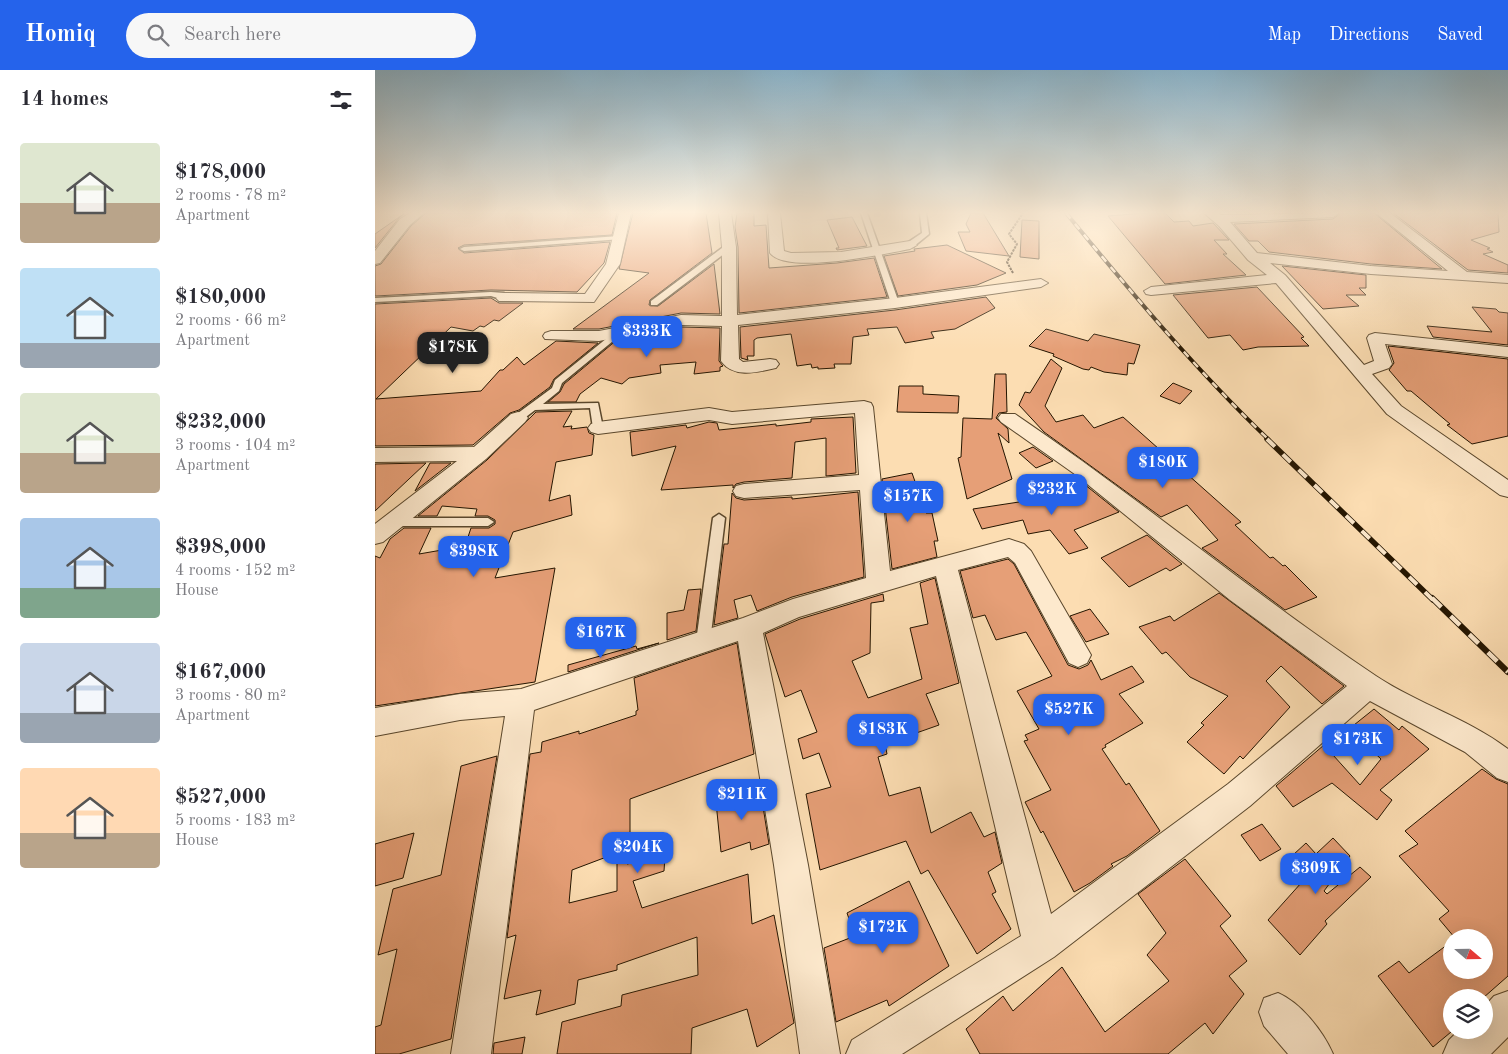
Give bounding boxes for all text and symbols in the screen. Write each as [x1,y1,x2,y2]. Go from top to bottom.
search box [126,13,476,58]
icon: search [144,21,172,49]
text: Homiq [25,23,96,47]
text: Search here [184,26,281,45]
text: Map [1268,26,1301,44]
text: Directions [1329,26,1409,44]
text: Saved [1437,26,1483,44]
icon: filters [327,86,355,114]
text: 14 homes [20,89,108,110]
text: $178,000 [175,162,266,183]
icon: home [60,163,120,223]
text: 2 rooms · 78 m² [175,188,286,204]
text: Apartment [175,208,250,224]
text: $180,000 [175,287,266,308]
icon: home [60,288,120,348]
text: 2 rooms · 66 m² [175,313,286,329]
pin: $333K [612,316,682,358]
text: $333K [622,324,672,340]
pin: $178K [418,332,488,374]
text: Apartment [175,333,250,349]
text: $178K [428,340,478,356]
text: $232,000 [175,412,266,433]
icon: home [60,413,120,473]
text: 3 rooms · 104 m² [175,438,295,454]
pin: $180K [1128,446,1198,489]
text: $180K [1138,455,1188,471]
text: Apartment [175,458,250,474]
pin: $232K [1017,474,1087,516]
pin: $157K [873,480,943,523]
text: $232K [1027,482,1077,498]
text: $157K [883,489,933,505]
pin: $398K [439,536,509,578]
text: $398,000 [175,537,266,558]
icon: home [60,538,120,598]
text: $398K [449,544,499,560]
text: 4 rooms · 152 m² [175,563,295,579]
text: House [175,583,218,599]
pin: $167K [566,616,636,659]
text: $167K [576,625,626,641]
text: $167,000 [175,662,266,683]
icon: home [60,663,120,723]
text: 3 rooms · 80 m² [175,688,286,704]
pin: $527K [1034,694,1104,736]
text: $527K [1044,702,1094,718]
text: Apartment [175,708,250,724]
pin: $183K [848,714,918,756]
text: $183K [858,722,908,738]
pin: $173K [1323,724,1393,766]
text: $173K [1333,732,1383,748]
pin: $211K [707,778,777,821]
text: $527,000 [175,787,266,808]
text: $211K [717,787,767,803]
icon: home [60,788,120,848]
text: 5 rooms · 183 m² [175,813,295,829]
pin: $204K [603,832,673,874]
text: House [175,833,218,849]
text: $204K [613,840,663,856]
pin: $309K [1281,852,1351,895]
text: $309K [1291,861,1341,877]
pin: $172K [848,912,918,954]
text: $172K [858,920,908,936]
north arrow [1443,929,1493,979]
map controls [1443,929,1493,1039]
button: layers [1443,989,1493,1039]

